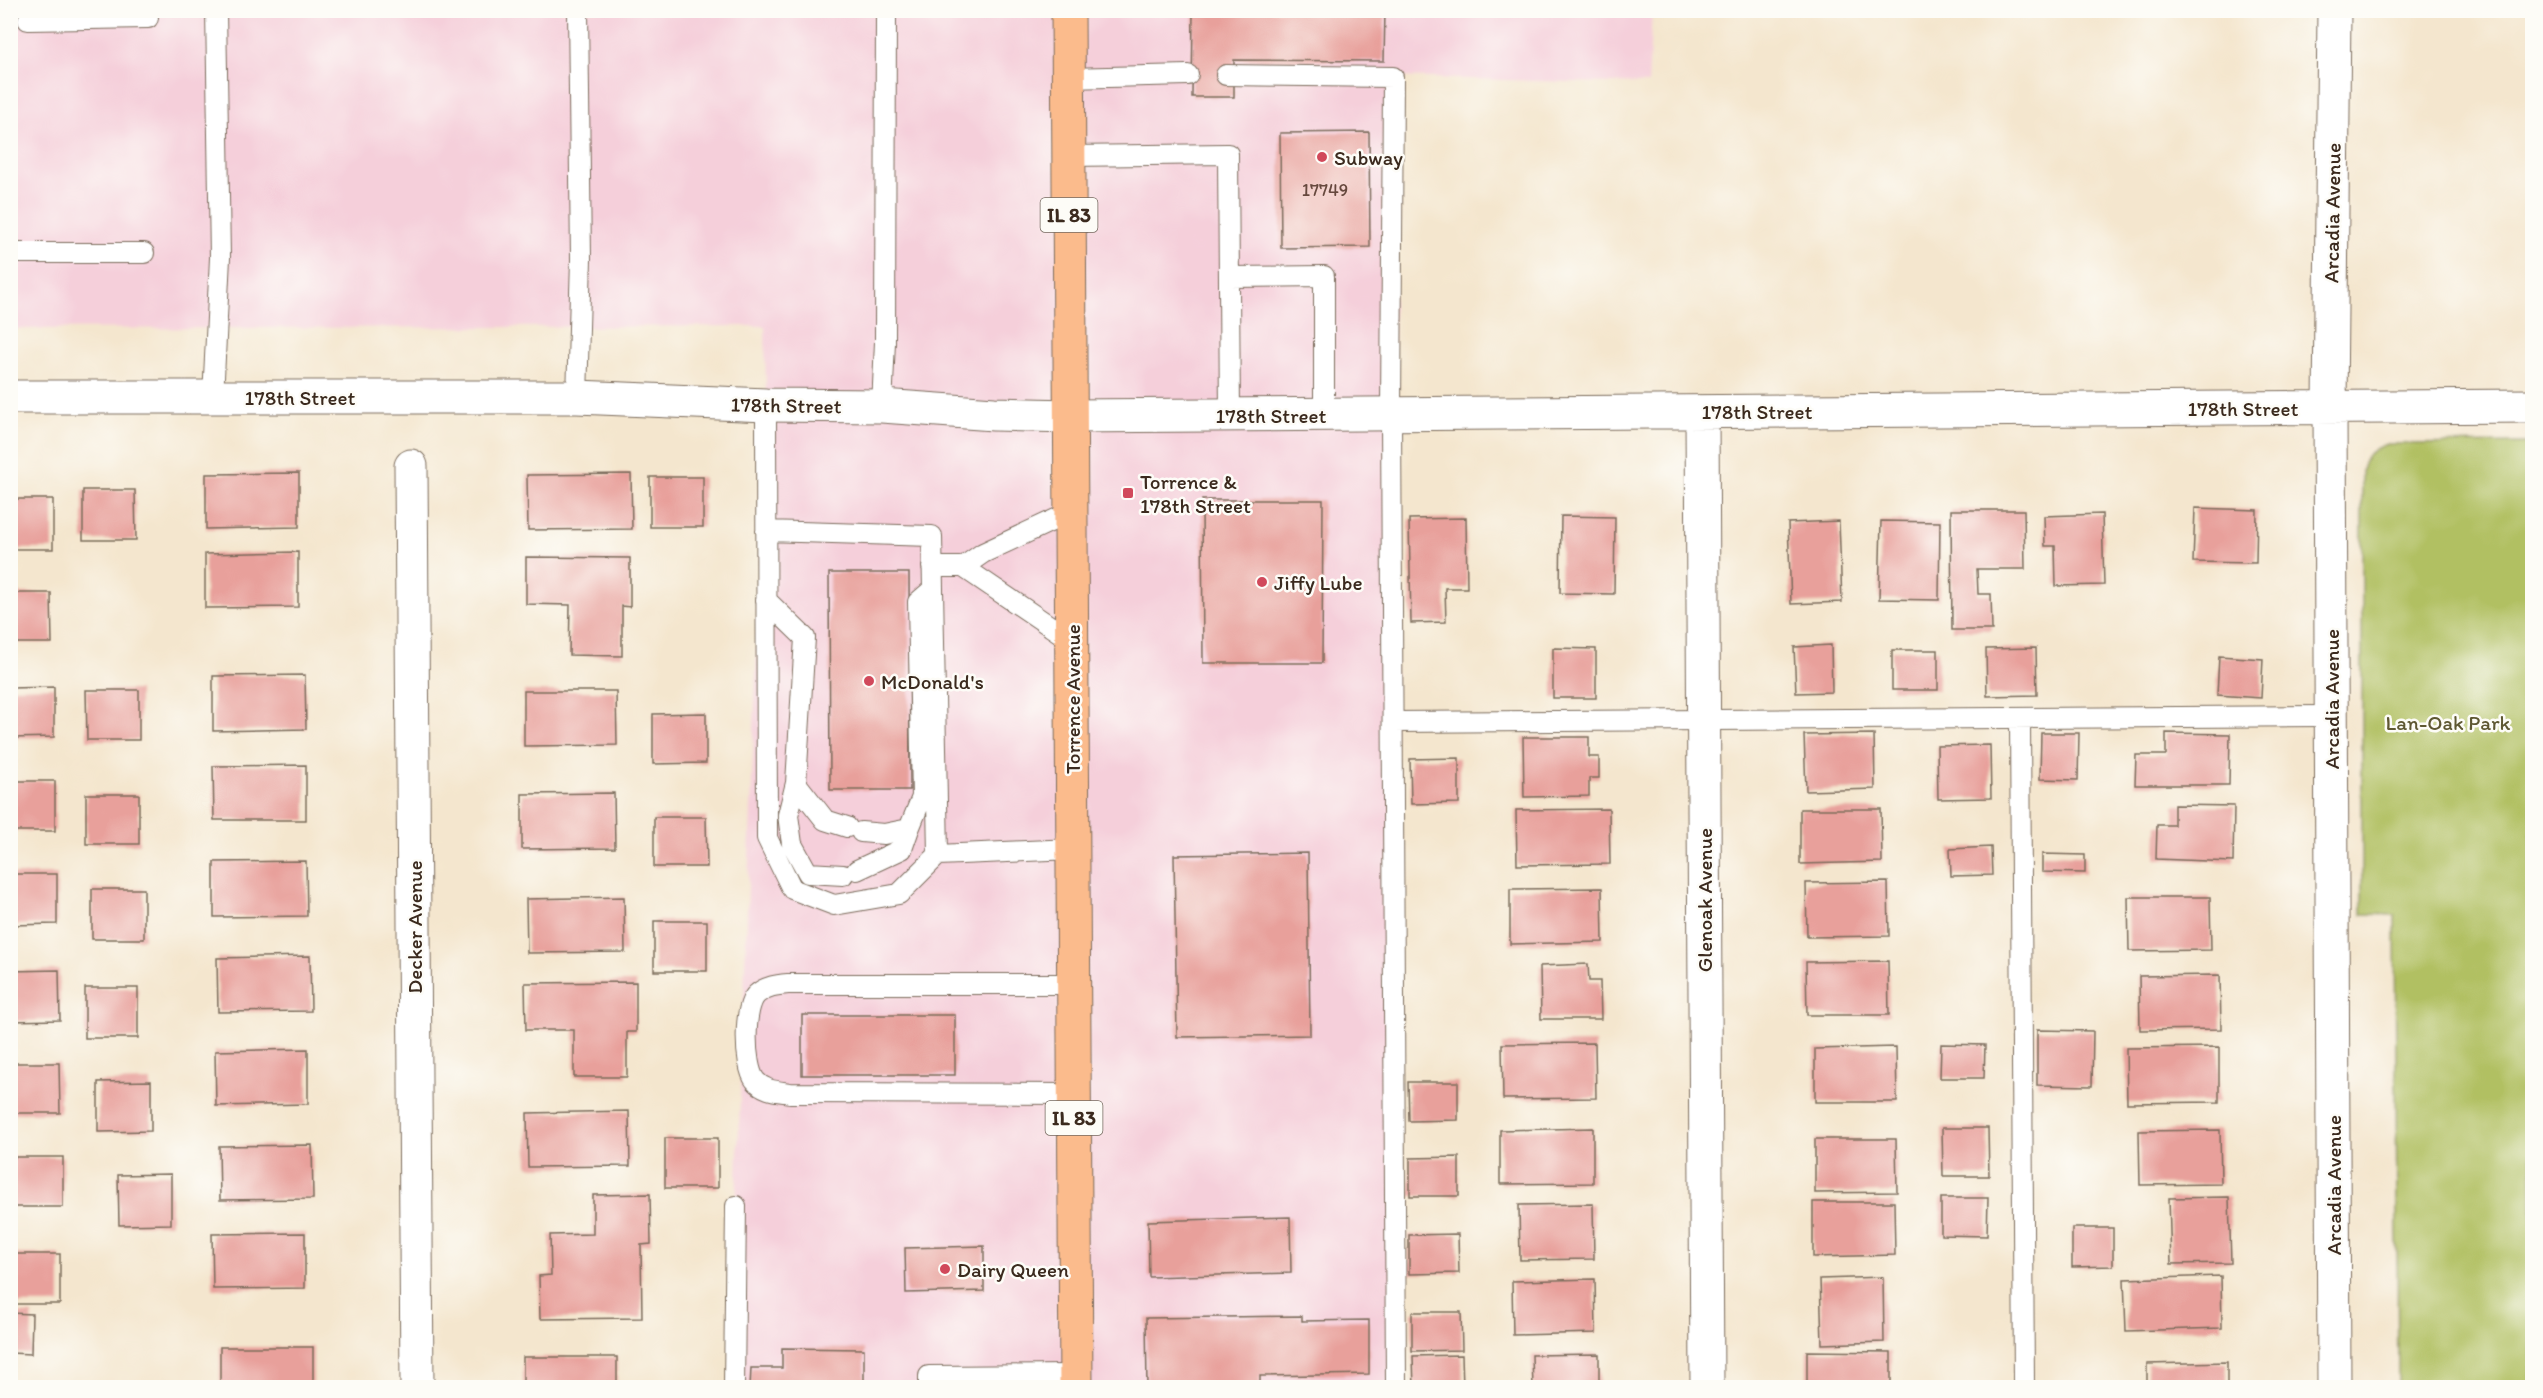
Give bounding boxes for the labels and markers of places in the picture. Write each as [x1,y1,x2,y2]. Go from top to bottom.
place label: Subway [1334,145,1403,170]
marker: Subway [1315,150,1329,164]
place label: Torrence & 178th Street [1140,469,1251,518]
marker: Torrence & 178th Street [1121,486,1135,500]
place label: Jiffy Lube [1274,570,1363,595]
marker: Jiffy Lube [1255,575,1269,589]
place label: McDonald's [881,669,984,694]
marker: McDonald's [862,674,876,688]
place label: Dairy Queen [957,1257,1069,1282]
marker: Dairy Queen [938,1262,952,1276]

